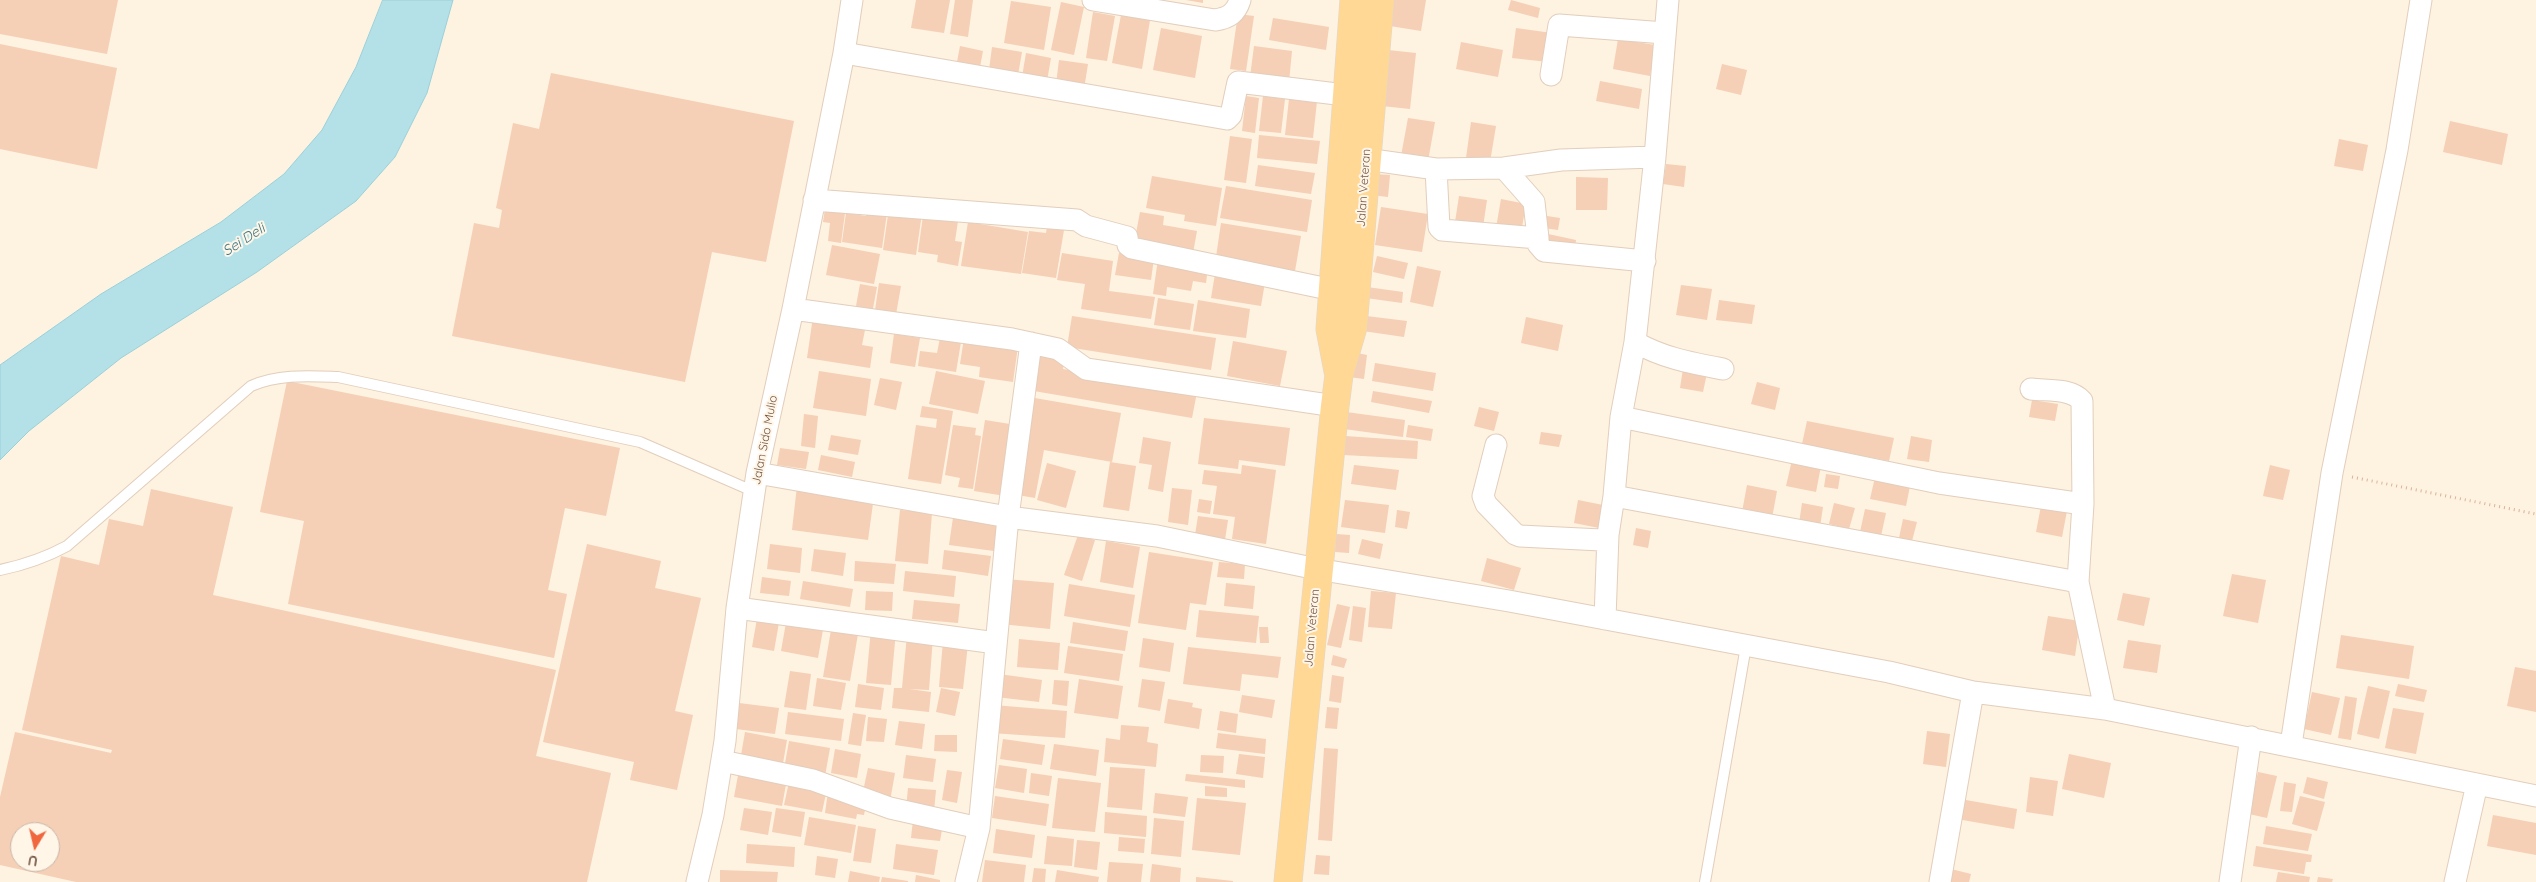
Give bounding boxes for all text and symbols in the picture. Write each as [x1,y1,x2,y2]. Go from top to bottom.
street label: Jalan Veteran [1354,148,1374,228]
water label: Sei Deli [220,220,268,260]
street label: Jalan Sido Mulio [749,394,781,486]
street label: Jalan Veteran [1301,588,1323,668]
north arrow [10,822,60,872]
text: U [27,851,39,870]

